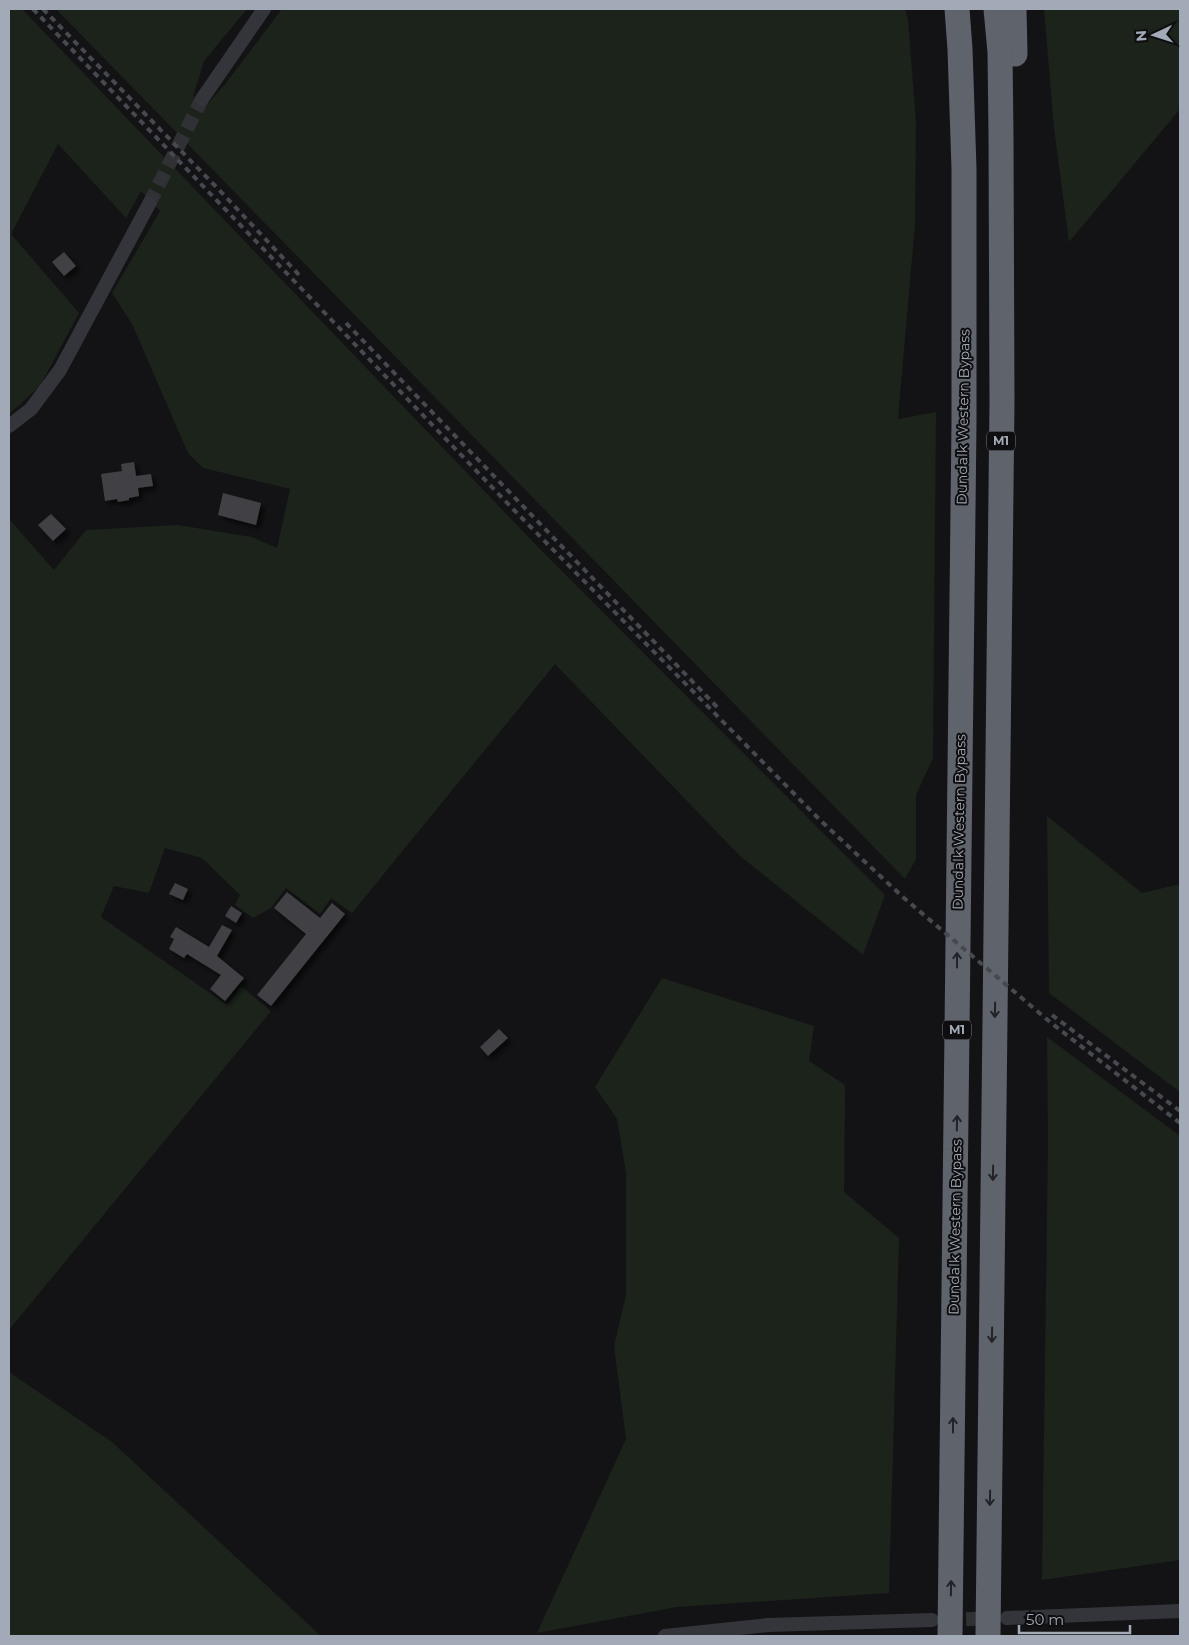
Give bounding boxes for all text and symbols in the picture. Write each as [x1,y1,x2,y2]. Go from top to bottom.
north arrow [1129,10,1179,60]
text: N [1132,30,1150,42]
street label: Dundalk Western Bypass [952,329,974,505]
road number: M1 [987,432,1015,451]
street label: Dundalk Western Bypass [948,734,970,910]
one-way arrow [952,952,962,968]
one-way arrow [990,1002,1000,1018]
road number: M1 [943,1020,971,1040]
one-way arrow [952,1115,962,1131]
street label: Dundalk Western Bypass [944,1139,966,1315]
one-way arrow [988,1164,998,1180]
one-way arrow [987,1327,996,1343]
one-way arrow [948,1417,958,1434]
one-way arrow [985,1489,995,1505]
one-way arrow [946,1580,956,1596]
scale bar [1019,1602,1130,1634]
text: 50 m [1026,1610,1064,1629]

